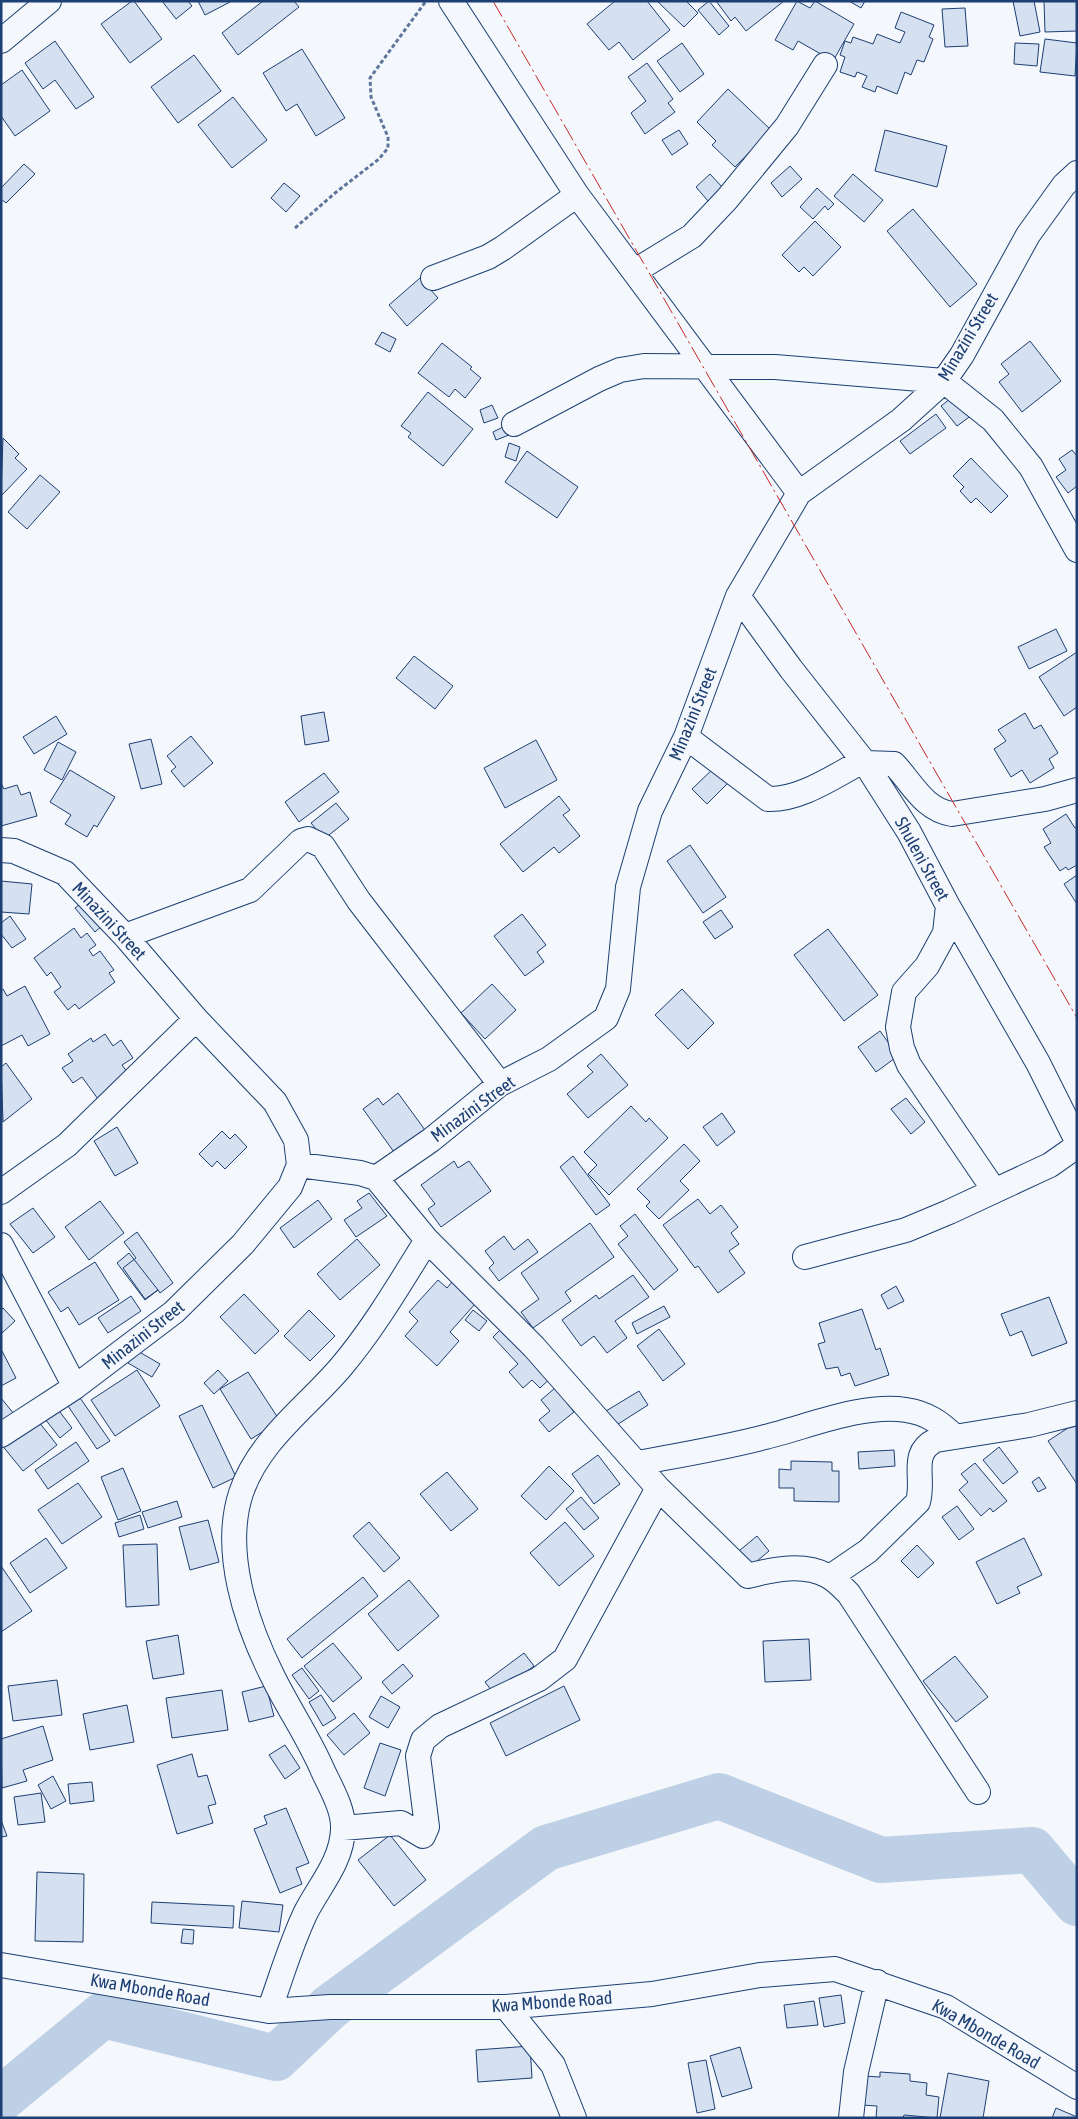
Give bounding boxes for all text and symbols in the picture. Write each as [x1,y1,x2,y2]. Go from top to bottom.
street label: Minazini Street [933,289,1002,384]
street label: Minazini Street [664,664,721,764]
street label: Shuleni Street [891,813,954,904]
street label: Minazini Street [68,877,151,964]
street label: Minazini Street [427,1071,519,1146]
street label: Minazini Street [97,1296,188,1373]
street label: Kwa Mbonde Road [89,1969,211,2010]
street label: Kwa Mbonde Road [491,1987,613,2016]
street label: Kwa Mbonde Road [929,1994,1044,2073]

